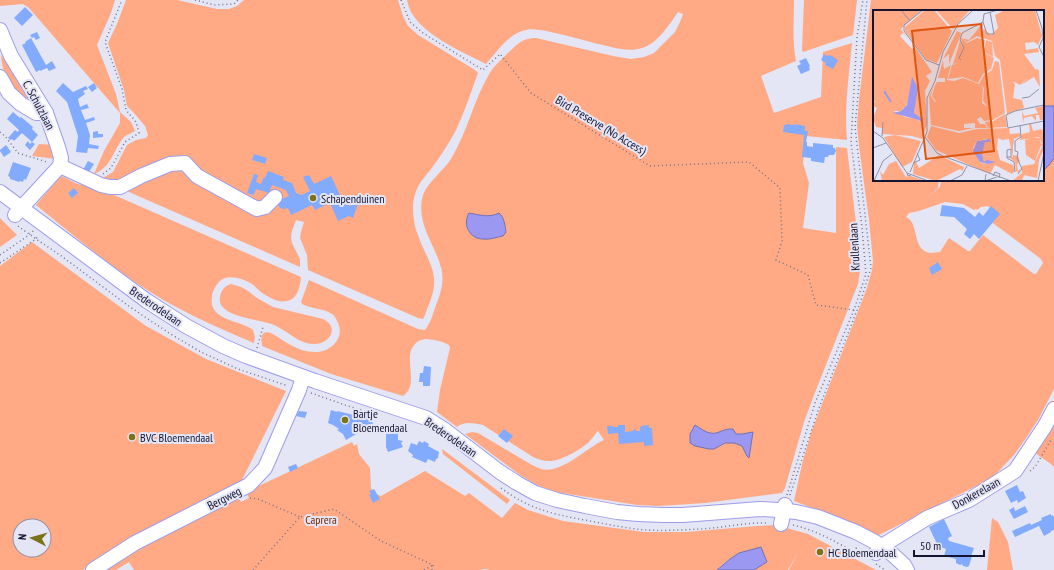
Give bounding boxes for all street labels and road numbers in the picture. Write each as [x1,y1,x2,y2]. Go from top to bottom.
street label: C. Schulzlaan [20,78,58,132]
street label: Bird Preserve (No Access) [553,92,649,158]
street label: Krullenlaan [845,223,863,271]
street label: Brederodelaan [127,283,185,329]
street label: Brederodelaan [422,414,480,460]
street label: Donkerelaan [950,474,1002,512]
street label: Bergweg [205,483,243,513]

